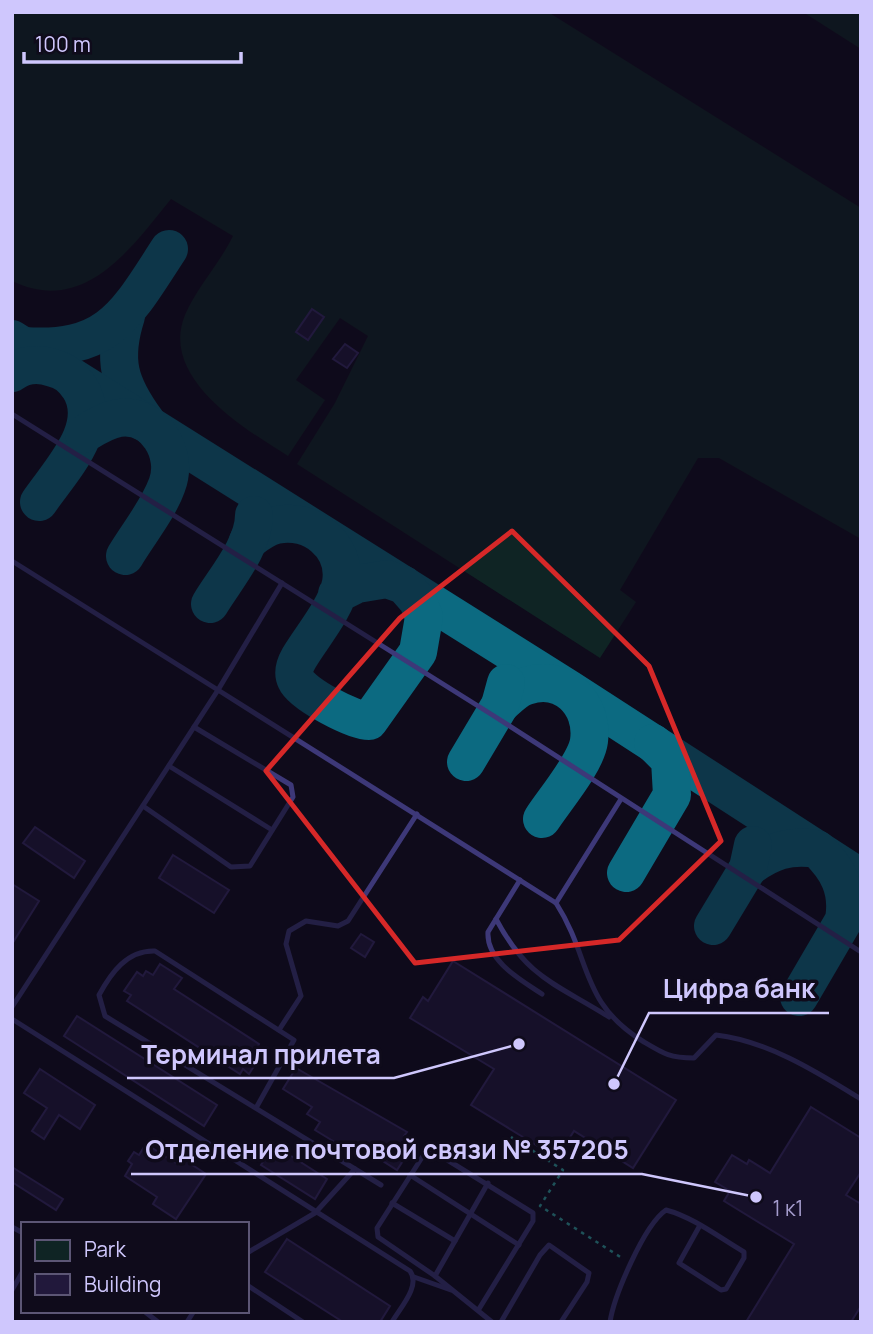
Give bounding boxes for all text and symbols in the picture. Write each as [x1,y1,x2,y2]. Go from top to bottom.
scale bar [24,21,242,65]
text: 100 m [35,30,91,58]
callout: Цифра банк [649,966,829,1013]
text: Цифра банк [663,970,816,1006]
callout: Терминал прилета [127,1031,394,1078]
text: Терминал прилета [141,1036,381,1072]
callout: Отделение почтовой связи № 357205 [131,1127,642,1174]
text: Отделение почтовой связи № 357205 [145,1131,629,1167]
house number: 1 к1 [773,1194,804,1222]
legend [21,1222,248,1313]
text: Park [84,1235,126,1263]
text: Building [84,1270,161,1298]

